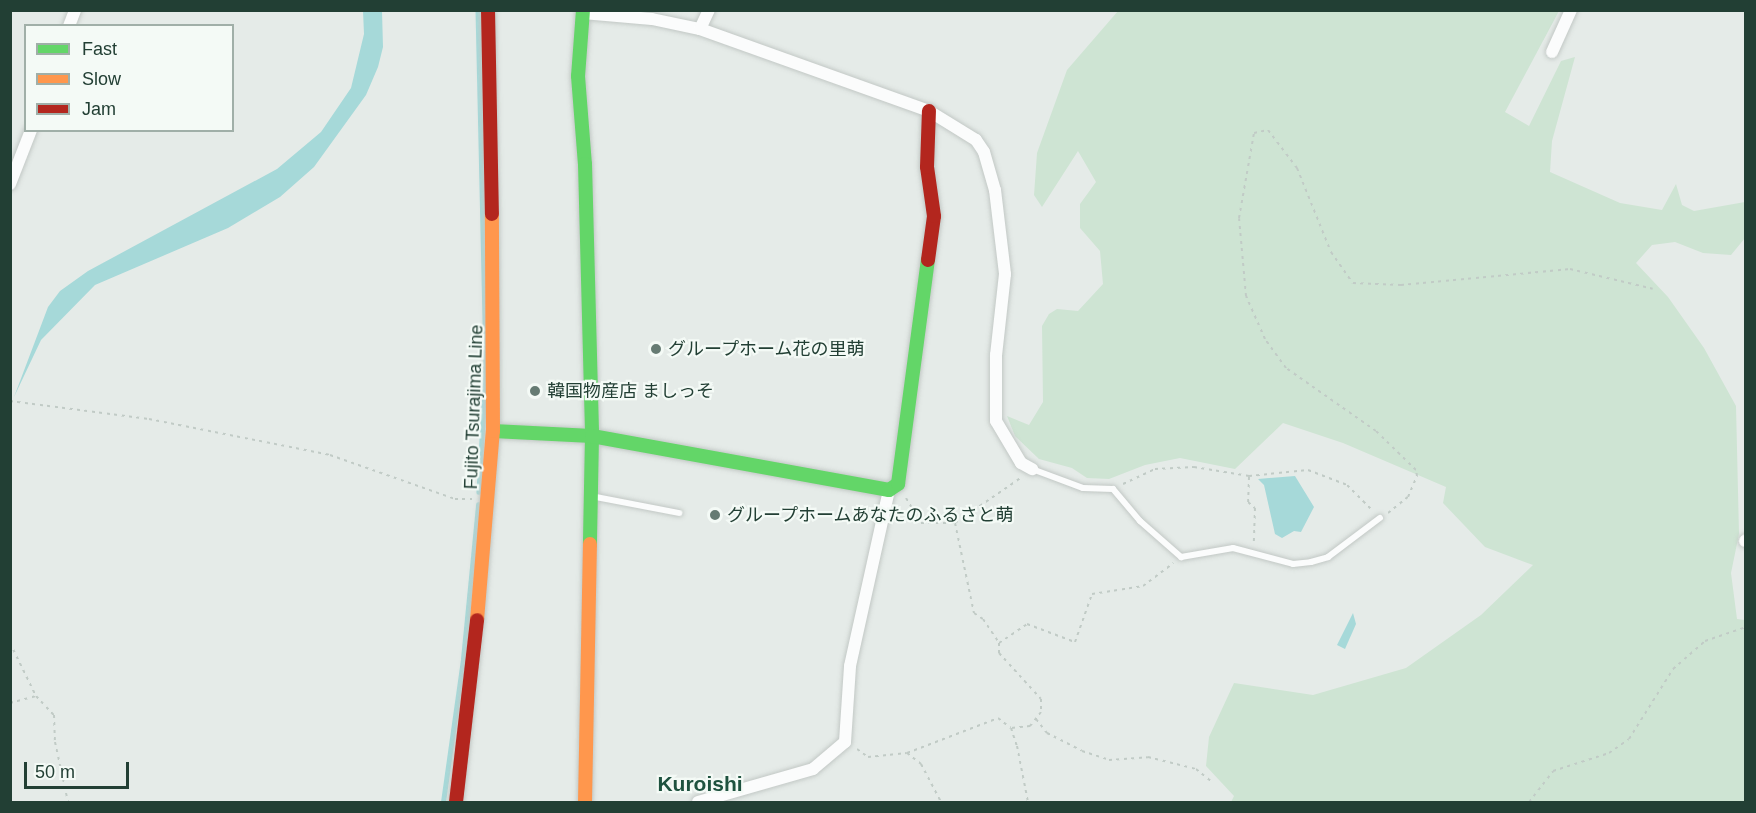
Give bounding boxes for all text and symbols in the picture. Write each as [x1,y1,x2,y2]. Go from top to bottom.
legend [24,24,234,132]
text: Fast [82,39,117,59]
text: Slow [82,69,121,89]
text: Jam [82,99,116,119]
street label: Fujito Tsurajima Line [460,324,488,490]
place label: グループホーム花の里萌 [668,338,866,360]
marker: グループホーム花の里萌 [649,342,663,356]
place label: 韓国物産店 ましっそ [547,380,714,402]
marker: 韓国物産店 ましっそ [528,384,542,398]
place label: グループホームあなたのふるさと萌 [727,504,1015,526]
marker: グループホームあなたのふるさと萌 [708,508,722,522]
scale bar [27,750,132,788]
text: 50 m [35,762,75,782]
district label: Kuroishi [657,771,743,797]

